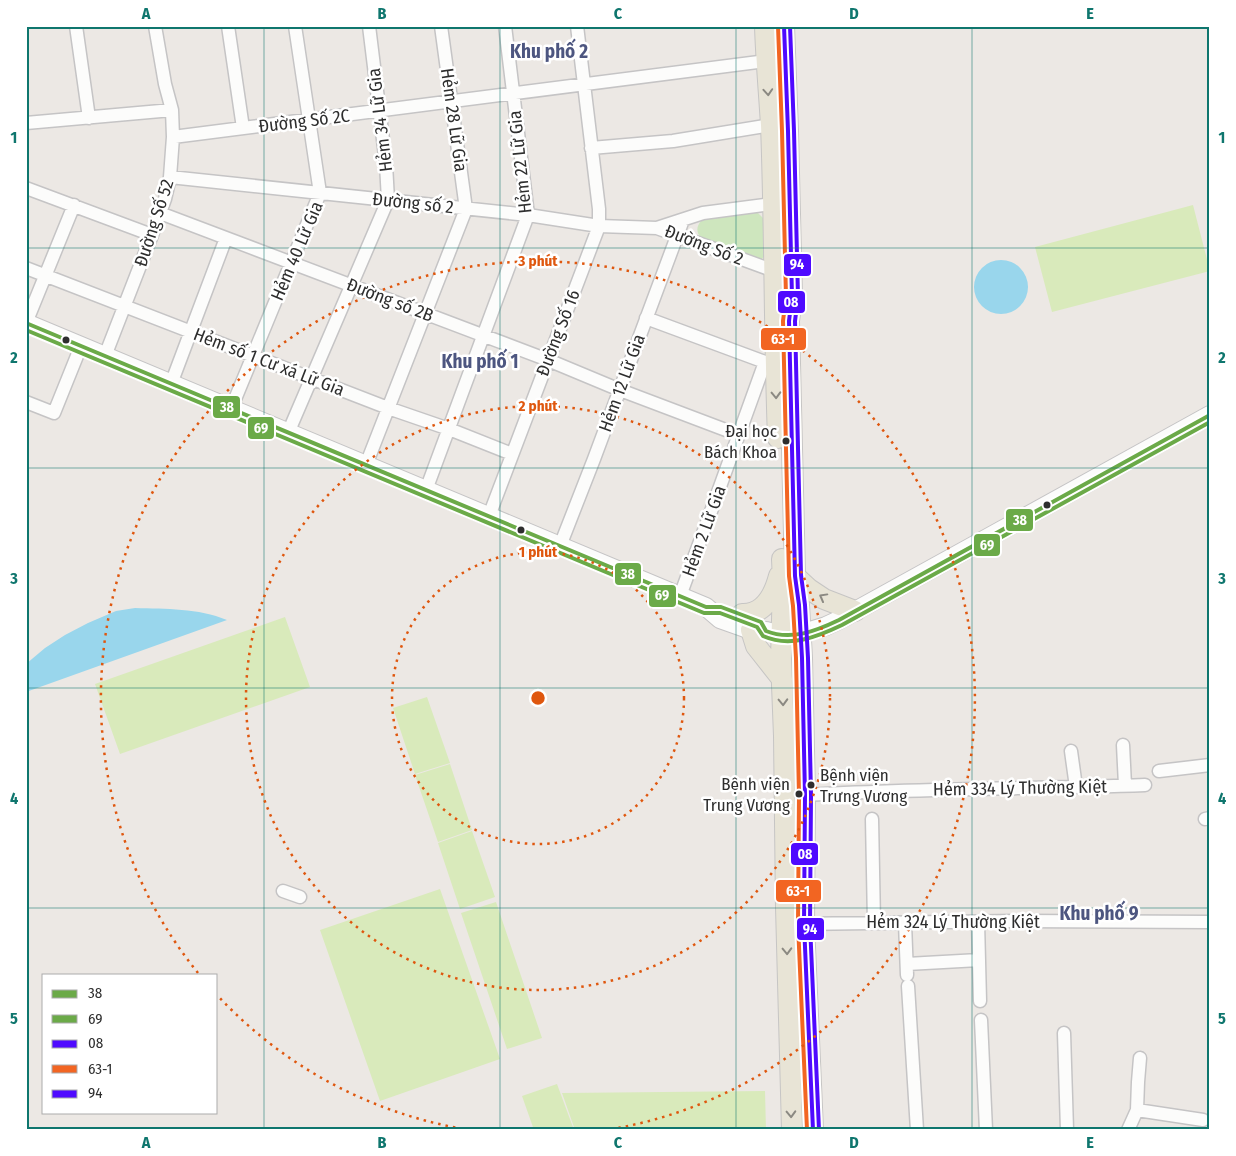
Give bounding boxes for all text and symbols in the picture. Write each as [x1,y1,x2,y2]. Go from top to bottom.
text: A [141,4,151,23]
text: B [378,4,387,23]
text: C [614,4,623,23]
text: D [849,4,859,23]
text: E [1086,4,1094,23]
district label: Khu phố 2 [510,38,588,63]
street label: Hẻm 34 Lữ Gia [363,67,397,173]
street label: Hẻm 28 Lữ Gia [436,67,472,173]
one-way arrow [763,89,774,97]
street label: Đường Số 2C [257,104,351,138]
street label: Hẻm 22 Lữ Gia [504,109,536,215]
text: 1 [11,128,17,147]
text: 1 [1219,128,1225,147]
street label: Đường Số 52 [130,176,179,270]
street label: Đường số 2 [371,188,455,218]
street label: Hẻm 40 Lữ Gia [266,198,328,304]
street label: Đường Số 2 [661,220,747,270]
text: 3 phút [517,252,558,270]
line badge: 94 [783,253,812,277]
text: 94 [790,256,804,273]
street label: Đường số 2B [343,273,437,327]
street label: Đường Số 16 [531,287,585,379]
line badge: 08 [777,290,806,314]
text: 08 [783,294,799,311]
street label: Hẻm số 1 Cư xá Lữ Gia [191,323,348,401]
line badge: 63-1 [760,327,807,351]
street label: Hẻm 12 Lữ Gia [594,331,650,435]
text: 63-1 [771,331,795,348]
unlabelled marker [61,335,71,345]
text: 2 [9,348,18,367]
district label: Khu phố 1 [441,348,519,373]
text: 2 [1217,348,1226,367]
one-way arrow [771,391,782,399]
line badge: 38 [212,395,241,419]
text: 2 phút [517,397,558,415]
text: 38 [219,399,235,416]
line badge: 69 [247,416,275,440]
text: 69 [254,420,268,437]
place label: Đại học Bách Khoa [704,421,777,463]
marker: Đại học Bách Khoa [781,436,791,446]
street label: Hẻm 2 Lữ Gia [677,482,731,580]
unlabelled marker [1042,500,1052,510]
line badge: 38 [1005,508,1034,532]
text: 38 [1012,512,1028,529]
unlabelled marker [516,525,526,535]
line badge: 69 [973,533,1001,557]
text: 69 [980,537,994,554]
text: 1 phút [519,543,558,561]
line badge: 38 [614,562,642,586]
text: 38 [620,566,636,583]
text: 3 [9,569,18,588]
text: 3 [1217,569,1226,588]
line badge: 69 [648,584,677,608]
text: 69 [655,587,669,604]
one-way arrow [819,593,828,603]
centre of rings [529,689,547,707]
one-way arrow [777,698,788,706]
place label: Bệnh viện Trưng Vương [820,765,907,807]
place label: Bệnh viện Trung Vương [703,774,790,816]
street label: Hẻm 334 Lý Thường Kiệt [933,775,1107,801]
marker: Bệnh viện Trưng Vương [806,780,816,790]
text: 4 [10,789,18,808]
marker: Bệnh viện Trung Vương [794,789,804,799]
text: 4 [1218,789,1226,808]
line badge: 08 [790,842,819,866]
text: 08 [797,846,813,863]
line badge: 63-1 [775,879,822,903]
text: 63-1 [786,883,810,900]
district label: Khu phố 9 [1059,900,1139,925]
street label: Hẻm 324 Lý Thường Kiệt [866,911,1040,933]
line badge: 94 [796,917,825,941]
text: 94 [803,921,817,938]
one-way arrow [782,948,792,956]
legend [42,974,218,1114]
text: 38 [88,984,102,1002]
text: 5 [10,1009,18,1028]
text: 5 [1218,1009,1226,1028]
text: 69 [88,1010,103,1028]
text: 08 [88,1034,103,1052]
text: 63-1 [88,1060,112,1078]
text: 94 [88,1084,102,1102]
one-way arrow [786,1110,797,1118]
text: A [141,1133,151,1152]
text: B [378,1133,387,1152]
text: C [614,1133,623,1152]
text: D [849,1133,859,1152]
text: E [1086,1133,1094,1152]

